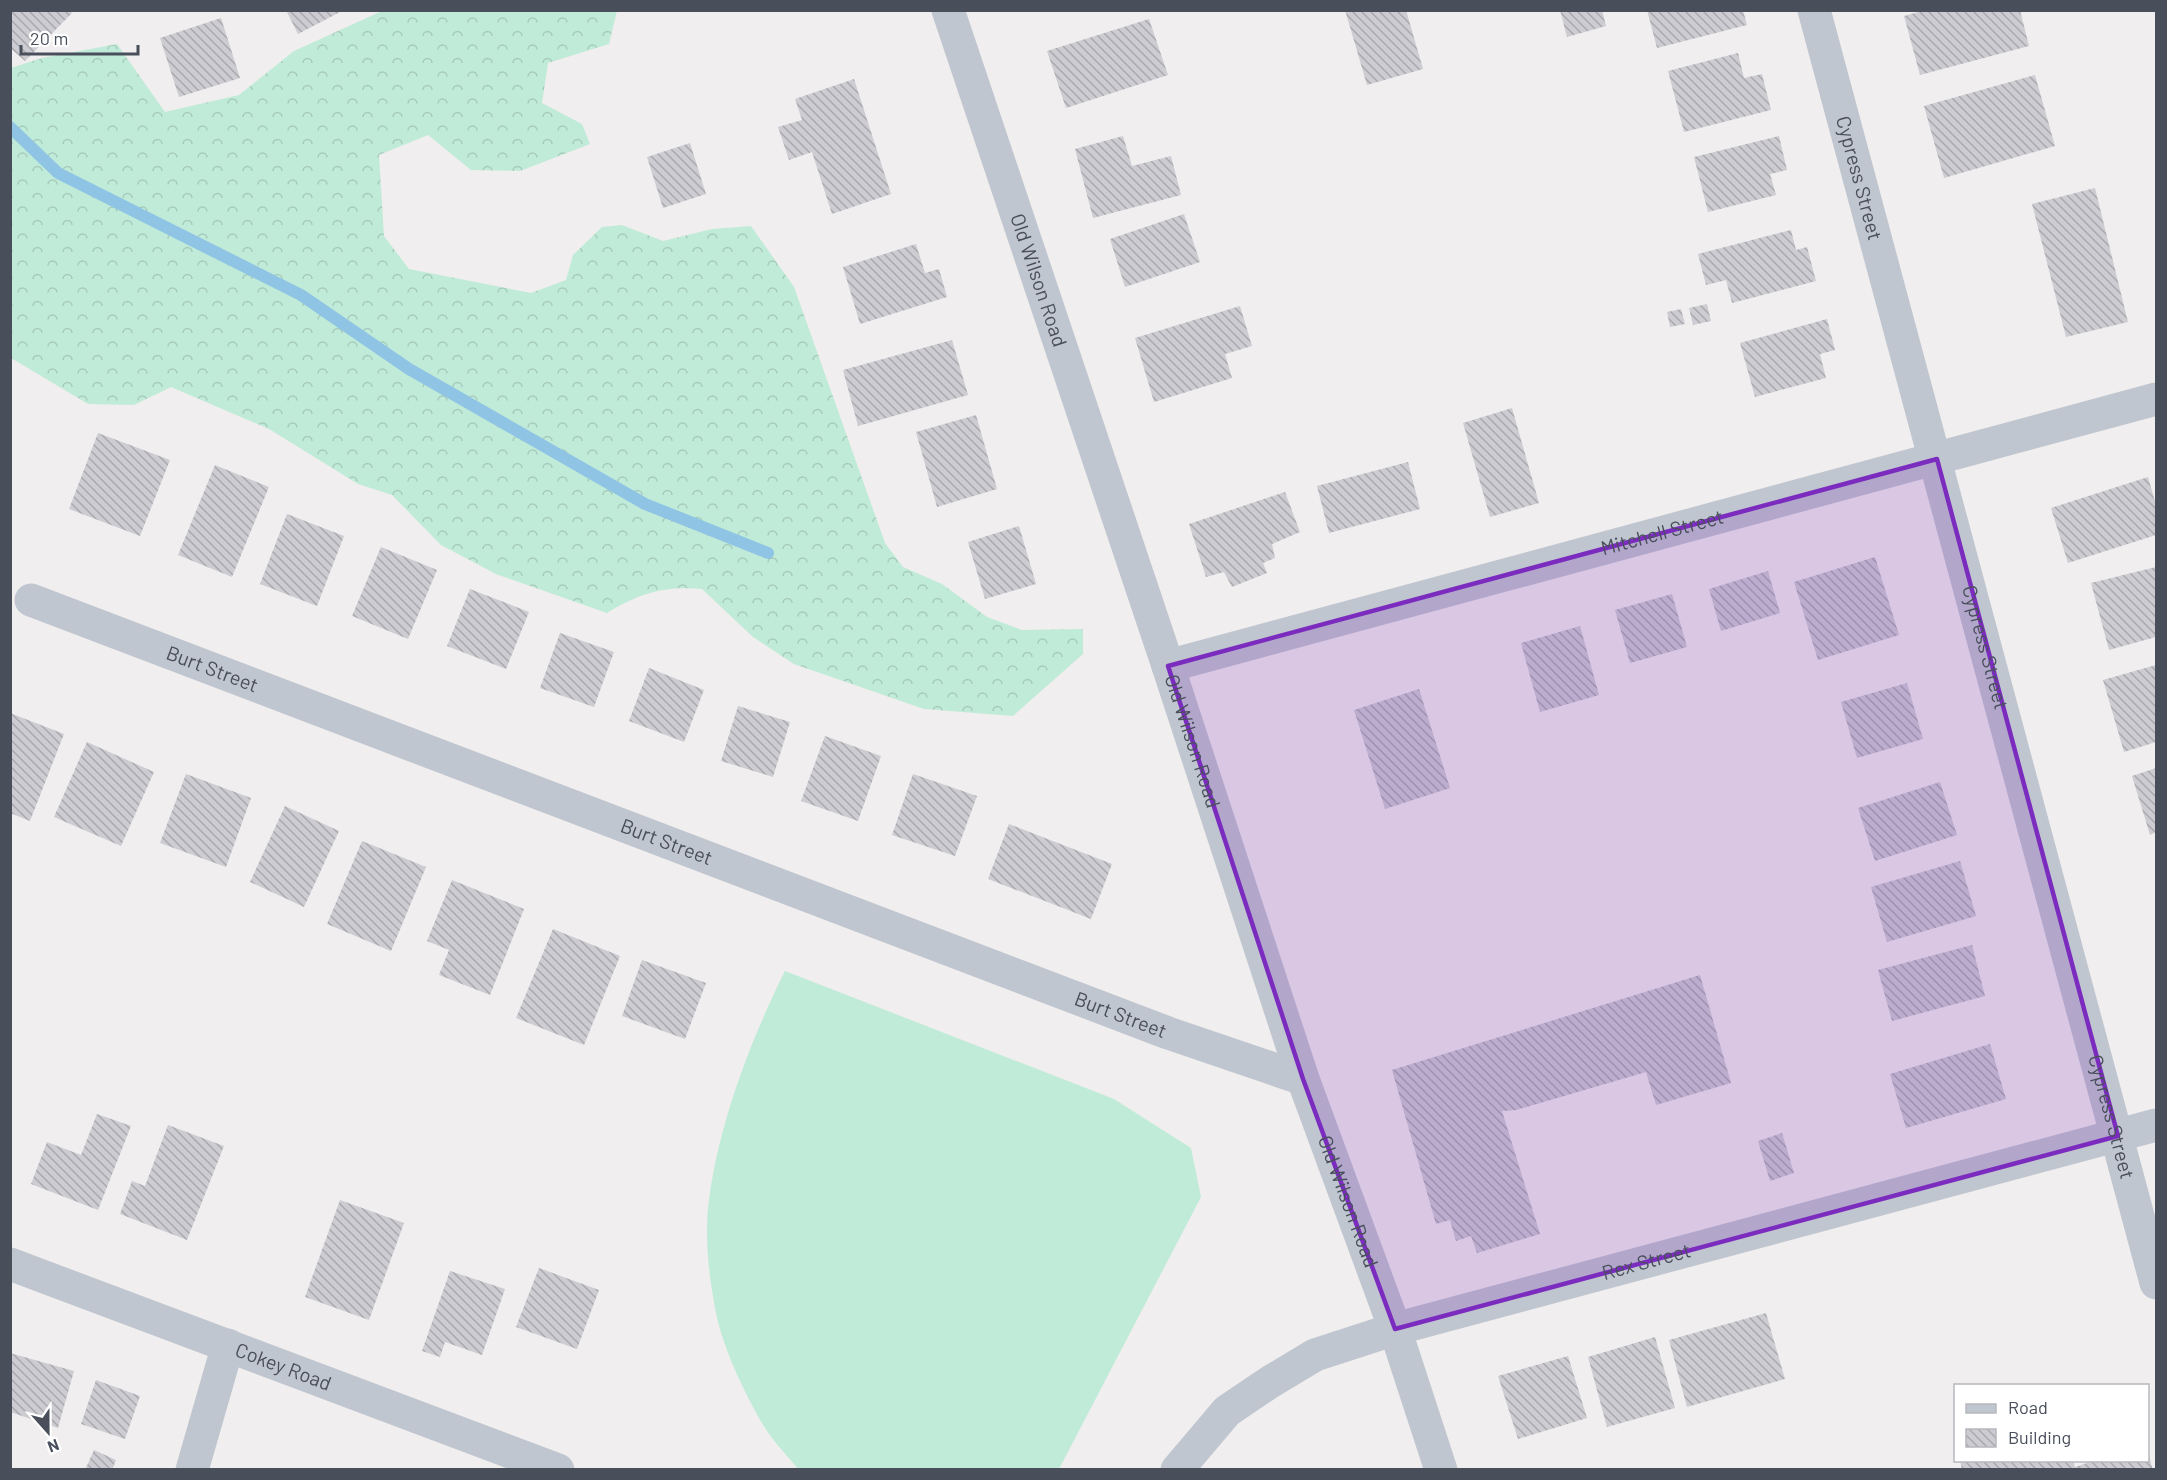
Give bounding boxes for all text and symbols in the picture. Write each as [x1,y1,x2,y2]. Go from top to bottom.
scale bar [21,18,138,56]
text: 20 m [30,27,68,49]
street label: Cypress Street [1832,113,1888,243]
street label: Old Wilson Road [1006,210,1073,350]
street label: Mitchell Street [1598,503,1726,559]
street label: Cypress Street [1958,582,2014,712]
street label: Burt Street [163,640,262,696]
street label: Old Wilson Road [1161,671,1226,811]
street label: Burt Street [617,813,716,869]
street label: Burt Street [1072,986,1170,1042]
street label: Cypress Street [2084,1052,2140,1181]
street label: Old Wilson Road [1314,1132,1384,1270]
street label: Rex Street [1599,1237,1693,1284]
street label: Cokey Road [232,1337,335,1395]
legend [1954,1384,2149,1462]
text: Road [2008,1396,2048,1418]
north arrow [18,1402,78,1462]
text: Building [2008,1426,2071,1448]
text: N [45,1436,62,1457]

